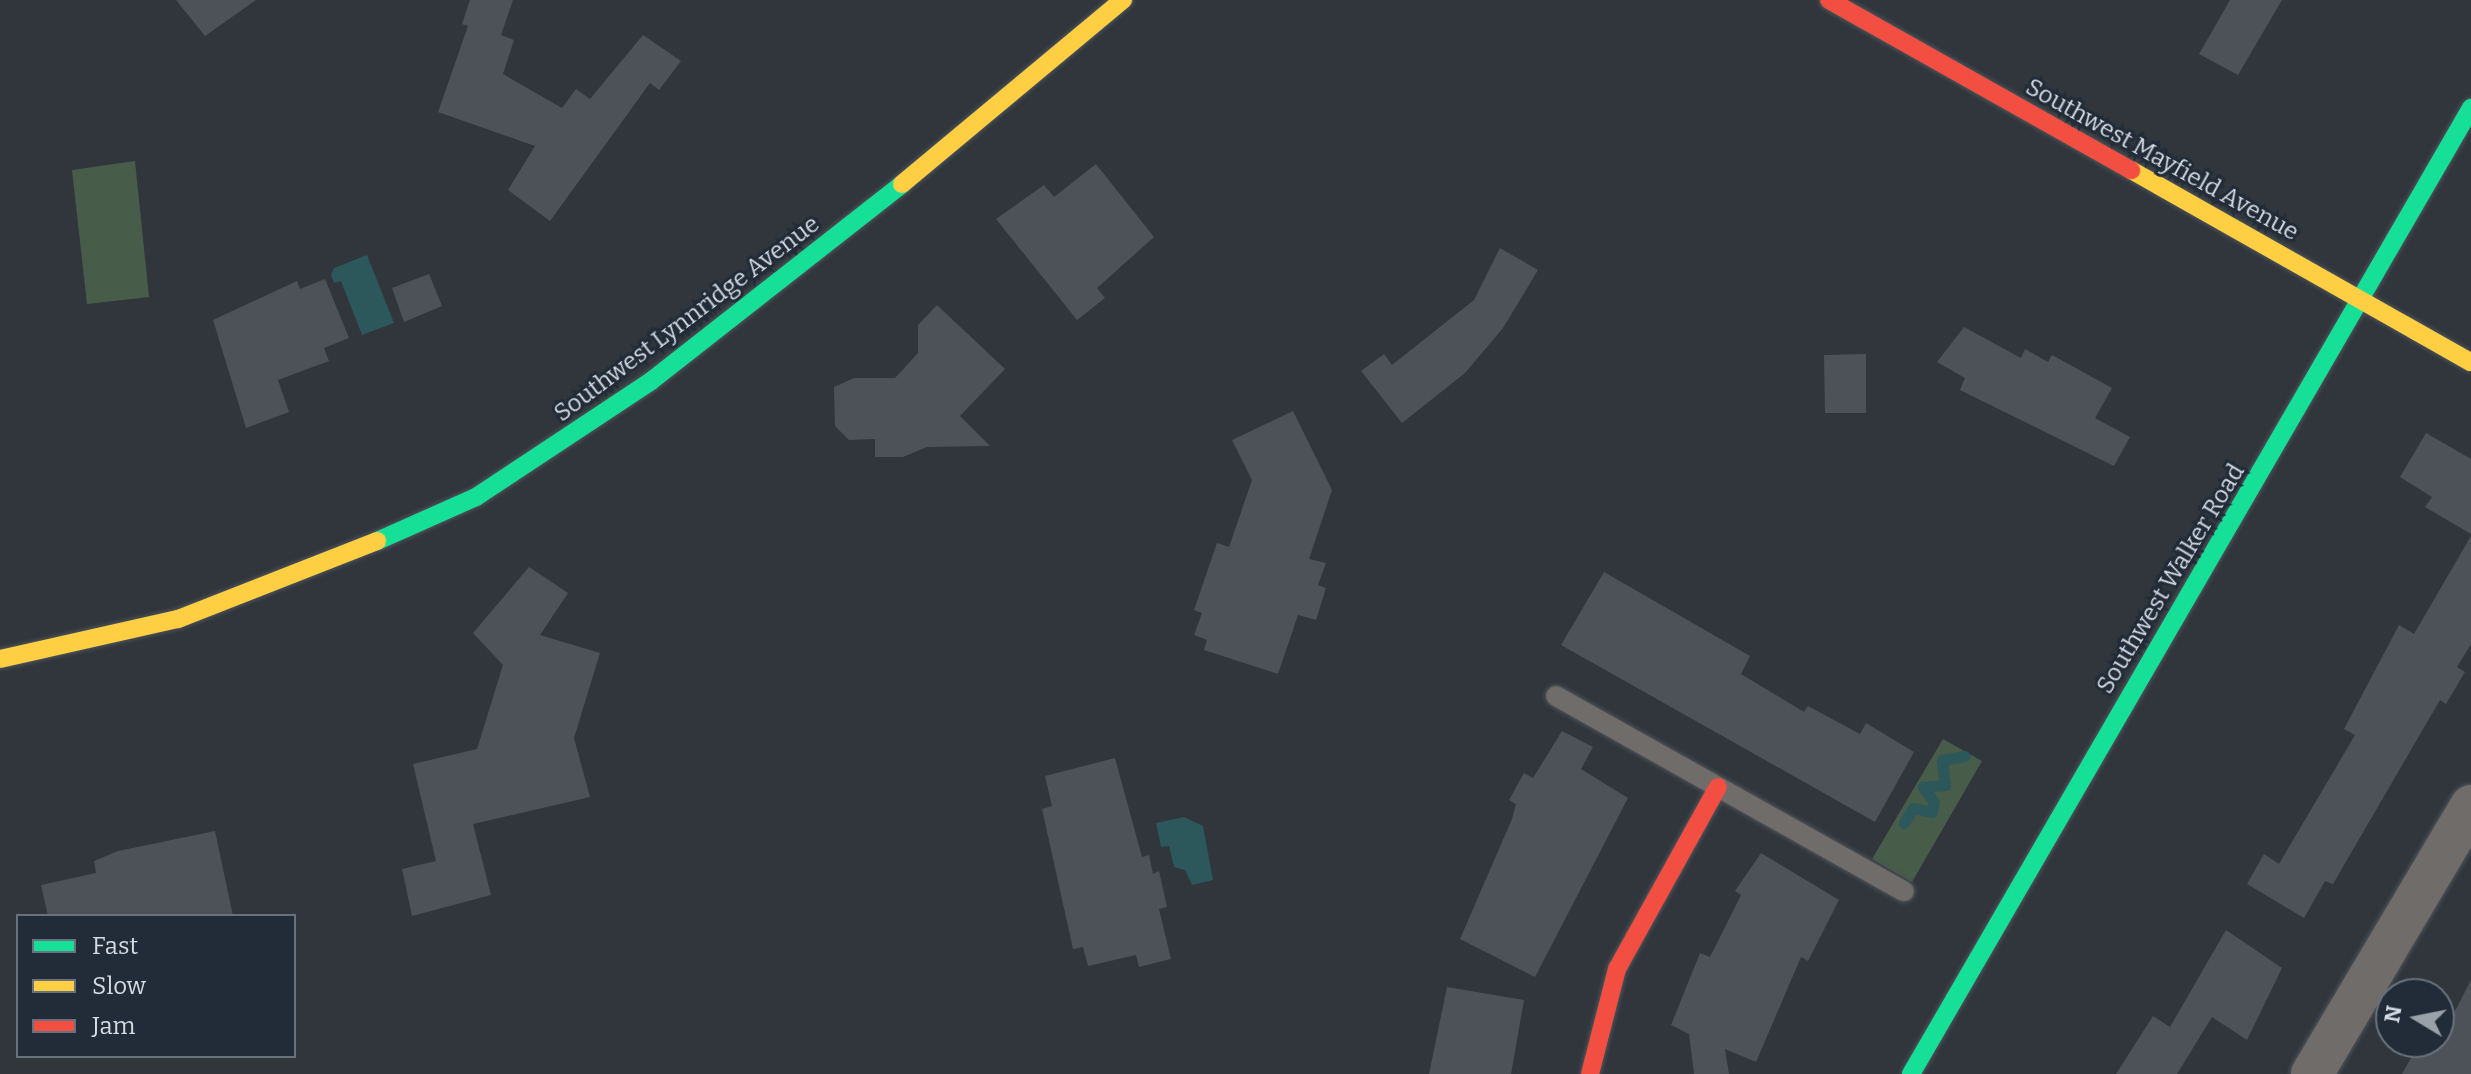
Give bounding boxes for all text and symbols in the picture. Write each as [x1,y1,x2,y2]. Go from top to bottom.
street label: Southwest Mayfield Avenue [2021,73,2303,247]
street label: Southwest Lynnridge Avenue [549,210,825,428]
street label: Southwest Walker Road [2091,459,2251,699]
legend [16,914,296,1058]
text: Fast [92,932,138,960]
text: Slow [92,972,146,1000]
north arrow [2375,978,2455,1058]
text: N [2378,1003,2408,1025]
text: Jam [92,1012,135,1040]

